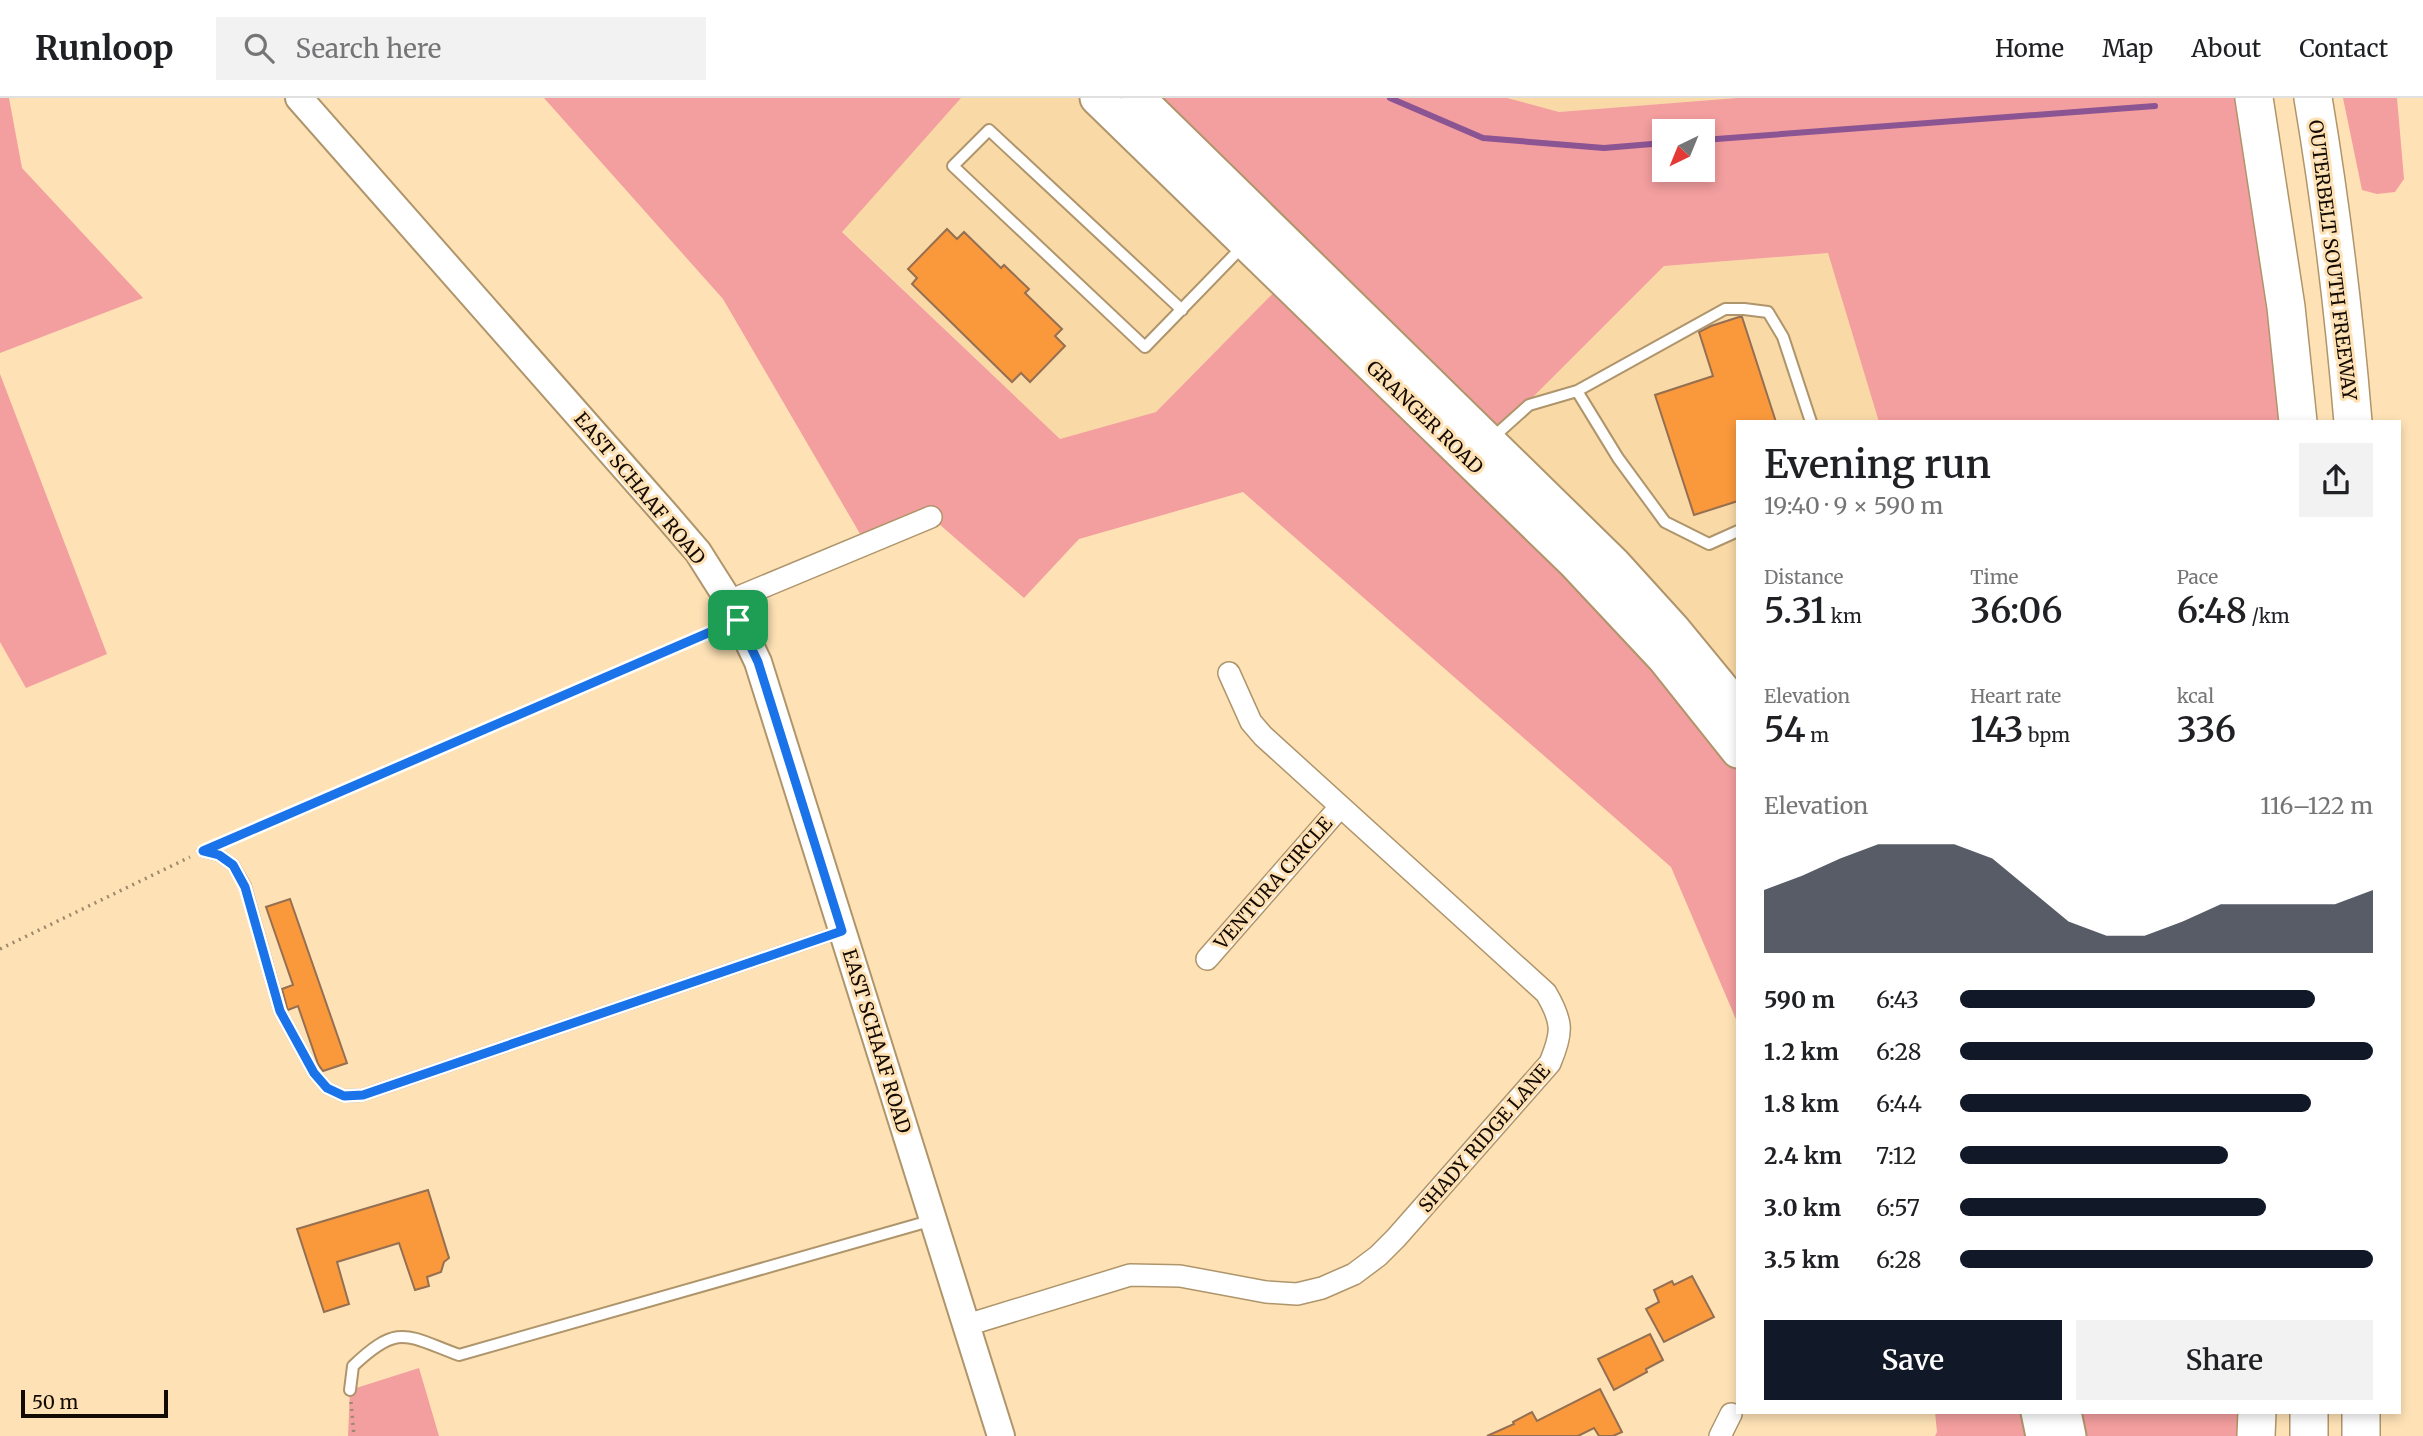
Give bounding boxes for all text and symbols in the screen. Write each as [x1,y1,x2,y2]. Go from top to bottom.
search box [216,17,706,80]
text: Runloop [35,28,174,69]
icon: search [240,29,278,67]
text: Search here [296,32,441,65]
text: Home [1995,33,2064,64]
text: Map [2102,33,2153,64]
text: About [2191,33,2261,64]
text: Contact [2299,33,2388,64]
street label: OUTERBELT SOUTH FREEWAY [2304,118,2362,402]
north arrow [1652,119,1715,182]
map controls [1652,119,1715,182]
street label: GRANGER ROAD [1362,355,1488,479]
street label: EAST SCHAAF ROAD [569,407,711,569]
text: Evening run [1764,441,1991,488]
button: share [2299,443,2373,517]
text: 19:40 · 9 × 590 m [1764,491,1943,520]
text: Distance [1764,565,1843,589]
text: Time [1970,565,2019,589]
text: Pace [2177,565,2218,589]
text: 5.31 [1764,589,1826,633]
text: 36:06 [1970,589,2063,633]
text: 6:48 [2177,589,2247,633]
pin [708,590,768,650]
icon: arrive [719,601,757,639]
text: km [1826,604,1862,628]
text: /km [2247,604,2290,628]
text: Elevation [1764,684,1850,708]
text: Heart rate [1970,684,2061,708]
text: kcal [2177,684,2214,708]
text: 54 [1764,708,1806,752]
text: 143 [1970,708,2024,752]
text: 336 [2177,708,2236,752]
text: m [1806,723,1829,747]
text: bpm [2024,723,2070,747]
text: Elevation [1764,791,1868,820]
text: 116–122 m [2260,791,2373,820]
street label: VENTURA CIRCLE [1208,812,1337,955]
street label: EAST SCHAAF ROAD [838,946,916,1136]
text: 590 m [1764,985,1835,1014]
text: 6:43 [1876,985,1919,1014]
text: 1.2 km [1764,1037,1839,1066]
text: 6:28 [1876,1037,1922,1066]
street label: SHADY RIDGE LANE [1413,1059,1555,1217]
text: 1.8 km [1764,1089,1839,1118]
text: 6:44 [1876,1089,1922,1118]
text: 2.4 km [1764,1141,1842,1170]
text: 7:12 [1876,1141,1917,1170]
text: 3.0 km [1764,1193,1841,1222]
text: 6:57 [1876,1193,1920,1222]
text: 3.5 km [1764,1245,1840,1274]
text: 6:28 [1876,1245,1922,1274]
button: Save [1764,1320,2062,1400]
button: Share [2076,1320,2373,1400]
scale bar [21,1387,168,1419]
text: 50 m [32,1390,78,1414]

